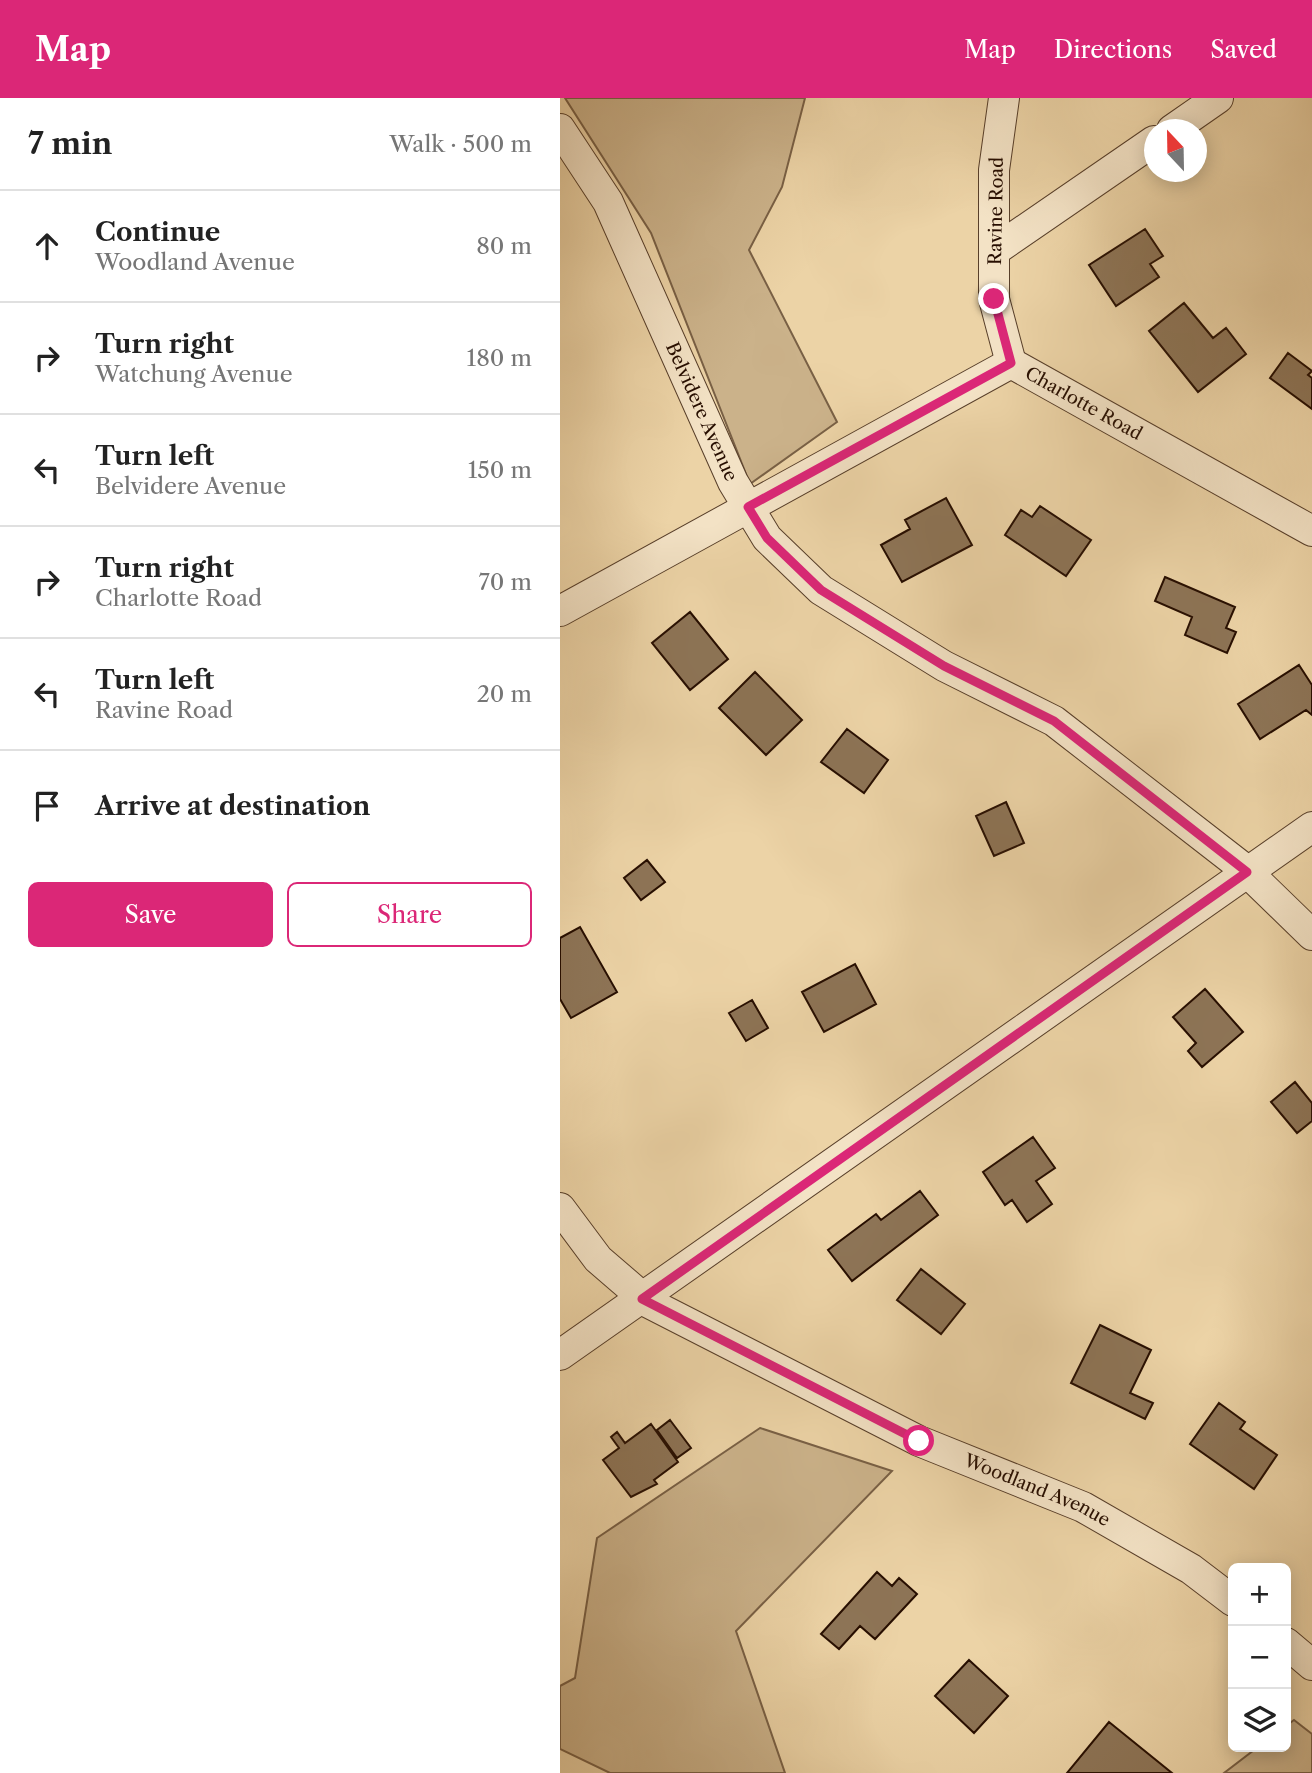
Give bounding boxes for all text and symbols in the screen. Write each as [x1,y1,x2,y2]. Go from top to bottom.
text: Map [35,29,111,70]
text: Map [964,35,1016,64]
text: Directions [1054,35,1172,64]
text: Saved [1210,35,1277,64]
north arrow [1144,119,1207,182]
text: 7 min [28,125,112,162]
text: Walk · 500 m [389,130,532,158]
street label: Ravine Road [984,157,1008,265]
text: Continue [95,216,220,248]
icon: ahead [28,227,66,265]
text: 80 m [476,232,532,260]
text: Woodland Avenue [95,248,295,276]
route end [978,283,1009,314]
text: Turn right [95,328,234,360]
icon: right [28,339,66,377]
street label: Belvidere Avenue [661,339,742,485]
text: 180 m [467,344,532,372]
text: Watchung Avenue [95,360,293,388]
street label: Charlotte Road [1021,362,1146,445]
text: Turn left [95,440,214,472]
icon: left [28,451,66,489]
text: 150 m [468,456,532,484]
text: Belvidere Avenue [95,472,286,500]
text: Turn right [95,552,234,584]
icon: right [28,563,66,601]
text: 70 m [479,568,532,596]
text: Charlotte Road [95,584,262,612]
text: Turn left [95,664,214,696]
icon: left [28,675,66,713]
text: 20 m [477,680,532,708]
text: Ravine Road [95,696,233,724]
icon: arrive [28,787,66,825]
text: Arrive at destination [95,790,370,822]
button: Save [28,882,273,947]
button: Share [287,882,532,947]
route start [903,1425,934,1456]
street label: Woodland Avenue [960,1449,1114,1531]
map controls [1228,1563,1291,1752]
button: + [1228,1563,1291,1626]
button: − [1228,1626,1291,1689]
button: layers [1228,1689,1291,1752]

